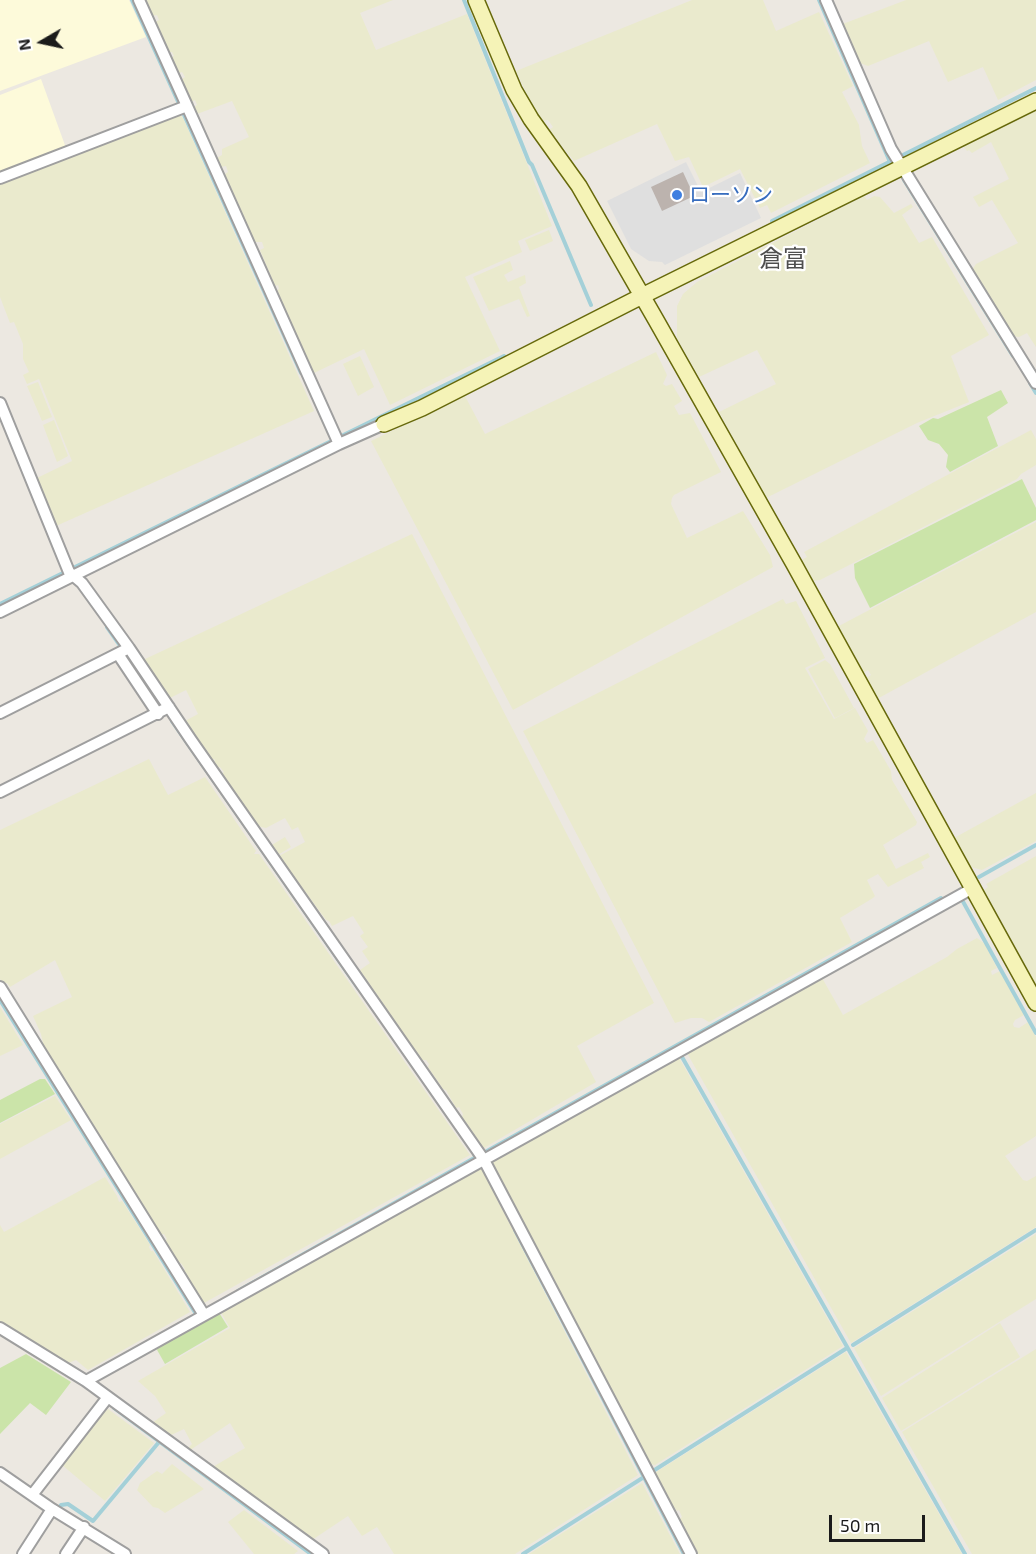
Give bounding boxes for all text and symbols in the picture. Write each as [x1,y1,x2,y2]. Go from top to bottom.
north arrow [12,12,72,72]
text: N [13,38,34,52]
place label: ローソン [689,182,773,208]
marker: ローソン [670,188,684,202]
district label: 倉富 [759,245,807,273]
scale bar [832,1503,928,1541]
text: 50 m [840,1514,880,1536]

